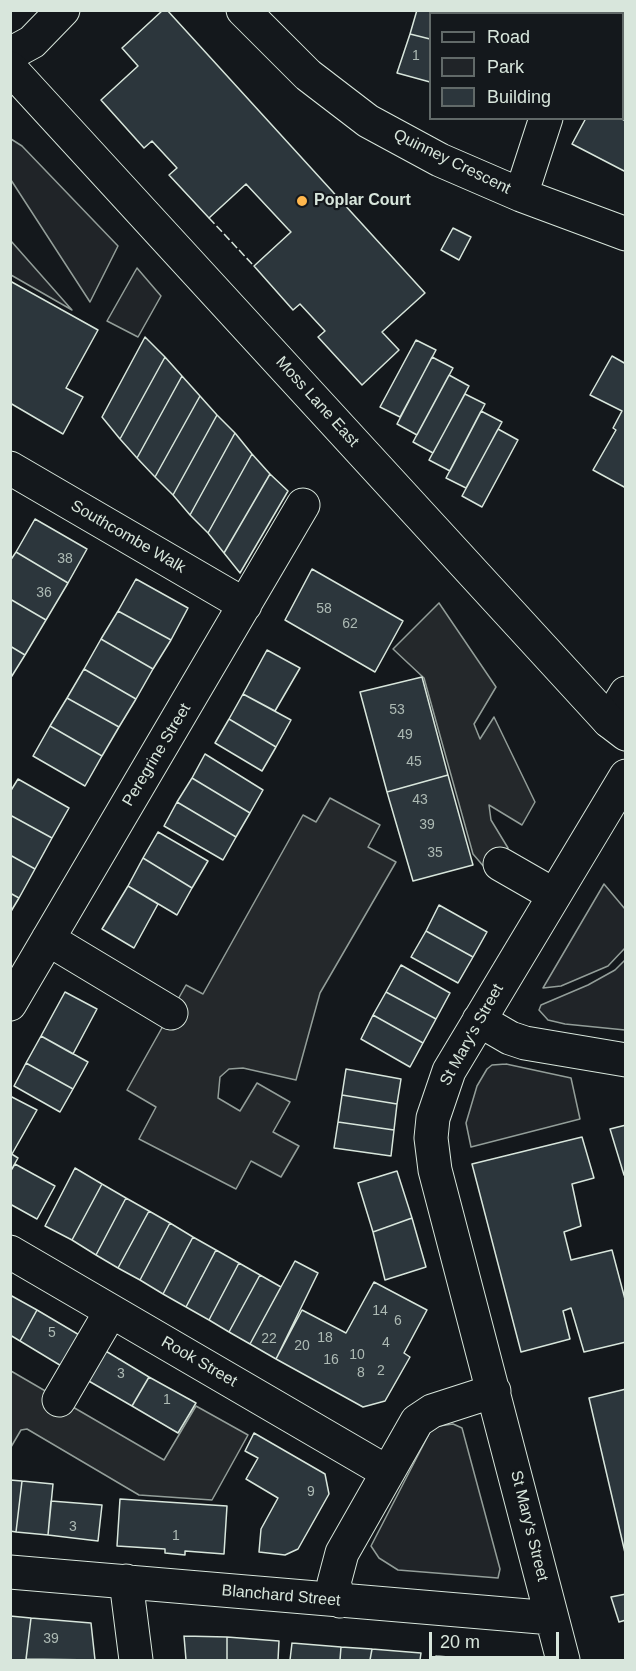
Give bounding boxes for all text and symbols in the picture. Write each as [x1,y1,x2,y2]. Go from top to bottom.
legend [429,12,624,120]
text: Road [487,27,530,47]
house number: 1 [412,48,420,64]
text: Park [487,57,524,77]
text: Building [487,87,551,107]
street label: Quinney Crescent [390,125,514,199]
place label: Poplar Court [314,191,411,211]
marker: Poplar Court [295,194,309,208]
street label: Moss Lane East [271,353,363,451]
street label: Southcombe Walk [67,496,189,578]
house number: 38 [57,551,73,567]
house number: 36 [36,585,52,601]
house number: 58 [316,601,332,617]
house number: 62 [342,616,358,632]
street label: Peregrine Street [119,700,195,810]
house number: 53 [389,702,405,718]
house number: 49 [397,727,413,743]
house number: 45 [406,754,422,770]
house number: 43 [412,792,428,808]
house number: 39 [419,817,435,833]
house number: 35 [427,845,443,861]
street label: St Mary's Street [436,981,508,1089]
house number: 14 [372,1303,388,1319]
house number: 6 [394,1313,402,1329]
house number: 5 [48,1325,56,1341]
house number: 18 [317,1330,333,1346]
house number: 22 [261,1331,277,1347]
street label: Rook Street [158,1333,240,1391]
house number: 4 [382,1335,390,1351]
house number: 20 [294,1338,310,1354]
house number: 10 [349,1347,365,1363]
house number: 16 [323,1352,339,1368]
house number: 2 [377,1363,385,1379]
house number: 8 [357,1365,365,1381]
house number: 3 [117,1366,125,1382]
house number: 1 [163,1392,171,1408]
street label: St Mary's Street [506,1469,552,1583]
house number: 9 [307,1484,315,1500]
house number: 3 [69,1519,77,1535]
house number: 1 [172,1528,180,1544]
street label: Blanchard Street [221,1581,341,1611]
scale bar [432,1620,562,1658]
house number: 39 [43,1631,59,1647]
text: 20 m [440,1632,480,1652]

